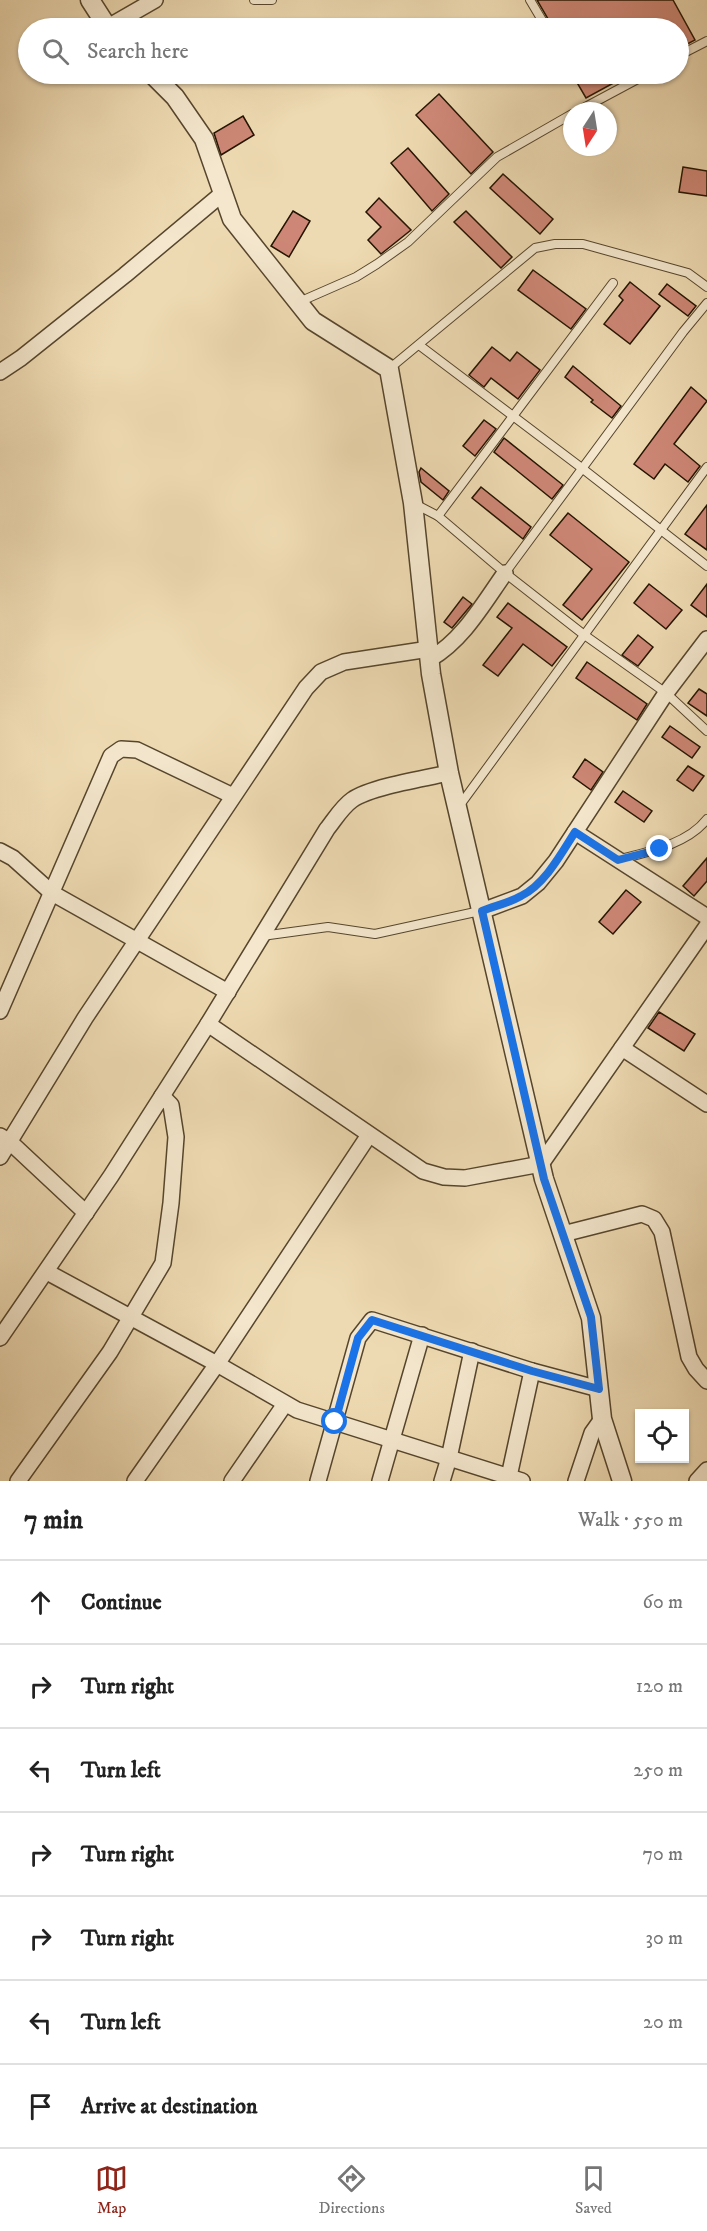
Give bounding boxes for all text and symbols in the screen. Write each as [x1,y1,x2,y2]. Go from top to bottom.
search box [18,18,689,84]
icon: search [39,35,72,68]
text: Search here [87,38,189,65]
north arrow [563,102,617,156]
route end [646,835,672,861]
route start [321,1408,347,1434]
map controls [635,1409,689,1463]
button: locate [635,1409,689,1463]
text: 7 min [24,1504,83,1537]
text: Walk · 550 m [578,1508,683,1533]
icon: ahead [24,1586,57,1619]
text: Continue [81,1589,162,1616]
text: 60 m [643,1590,683,1615]
icon: right [24,1670,57,1703]
text: Turn right [81,1673,174,1700]
text: 120 m [636,1674,683,1699]
icon: left [24,1754,57,1787]
text: Turn left [81,1757,161,1784]
text: 250 m [633,1758,683,1783]
icon: right [24,1838,57,1871]
text: Turn right [81,1841,174,1868]
text: 70 m [642,1842,683,1867]
icon: right [24,1922,57,1955]
text: Turn right [81,1925,174,1952]
text: 30 m [645,1926,683,1951]
icon: left [24,2006,57,2039]
text: Turn left [81,2009,161,2036]
text: 20 m [643,2010,683,2035]
icon: arrive [24,2090,57,2123]
text: Arrive at destination [81,2093,258,2120]
tab: Map [95,2162,128,2218]
tab: Directions [318,2162,385,2218]
tab: Saved [575,2162,612,2218]

